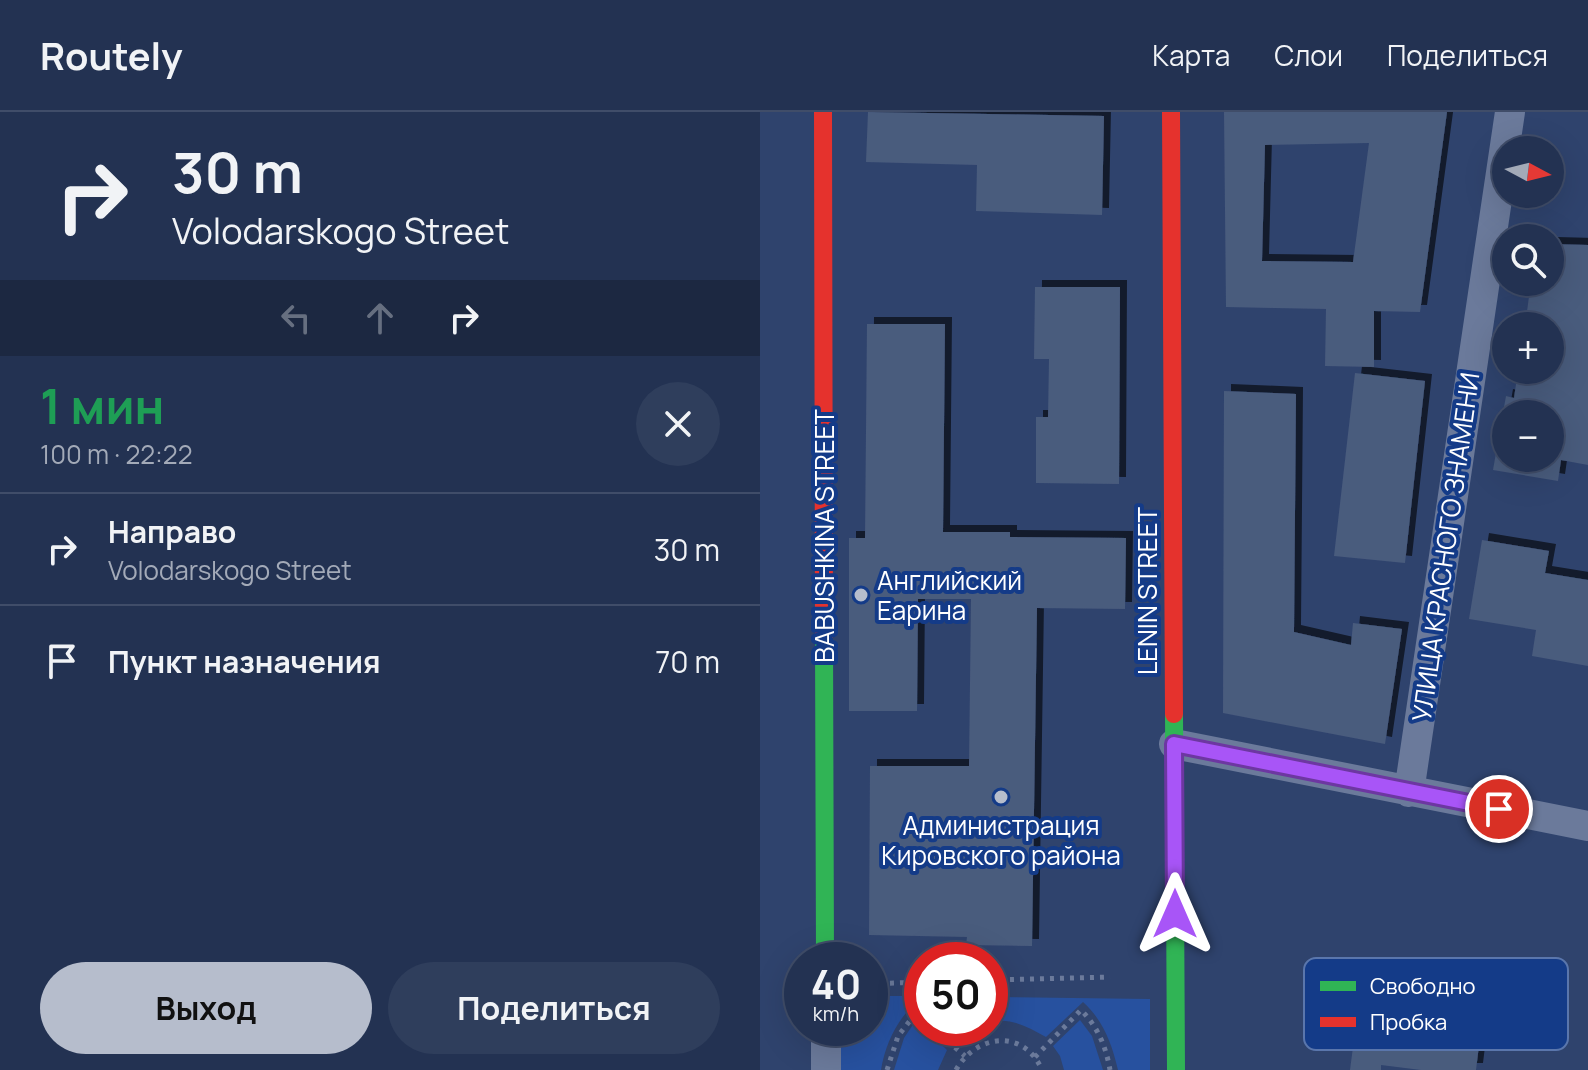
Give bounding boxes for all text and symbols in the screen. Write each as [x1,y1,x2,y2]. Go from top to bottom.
text: Routely [40,29,183,81]
text: Карта [1152,36,1230,74]
text: Слои [1274,36,1343,74]
text: Поделиться [1387,36,1548,74]
text: 30 m [172,133,303,210]
north arrow [1492,136,1564,208]
map controls [1492,136,1564,472]
icon: right [40,144,144,248]
text: Volodarskogo Street [172,206,509,255]
button: search [1492,224,1564,296]
icon: left [274,296,318,340]
icon: ahead [358,296,402,340]
icon: right [442,296,486,340]
button: + [1492,312,1564,384]
street label: УЛИЦА КРАСНОГО ЗНАМЕНИ [1403,370,1487,724]
text: 1 мин [40,373,164,438]
button: close [636,382,720,466]
button: − [1492,400,1564,472]
street label: BABUSHKINA STREET [806,409,842,663]
text: 100 m · 22:22 [40,436,192,472]
street label: LENIN STREET [1129,506,1165,675]
text: Направо [108,511,236,552]
icon: right [40,527,84,571]
text: 30 m [654,529,720,570]
text: Volodarskogo Street [108,552,352,588]
place label: Английский Еарина [877,562,1022,628]
marker: Английский Еарина [852,586,870,604]
icon: arrive [40,639,84,683]
text: Пункт назначения [108,641,381,682]
text: 70 m [655,641,720,682]
pin [1465,775,1533,843]
icon: arrive [1477,787,1521,831]
marker: Администрация Кировского района [992,788,1010,806]
place label: Администрация Кировского района [881,807,1121,873]
position arrow [1133,872,1217,956]
speed limit sign: 50 [904,942,1008,1046]
text: 40 [811,956,861,1011]
legend [1304,958,1568,1050]
button: Выход [40,962,372,1054]
button: Поделиться [388,962,720,1054]
text: Свободно [1370,971,1476,1001]
text: km/h [813,1000,859,1027]
text: Пробка [1370,1007,1447,1037]

